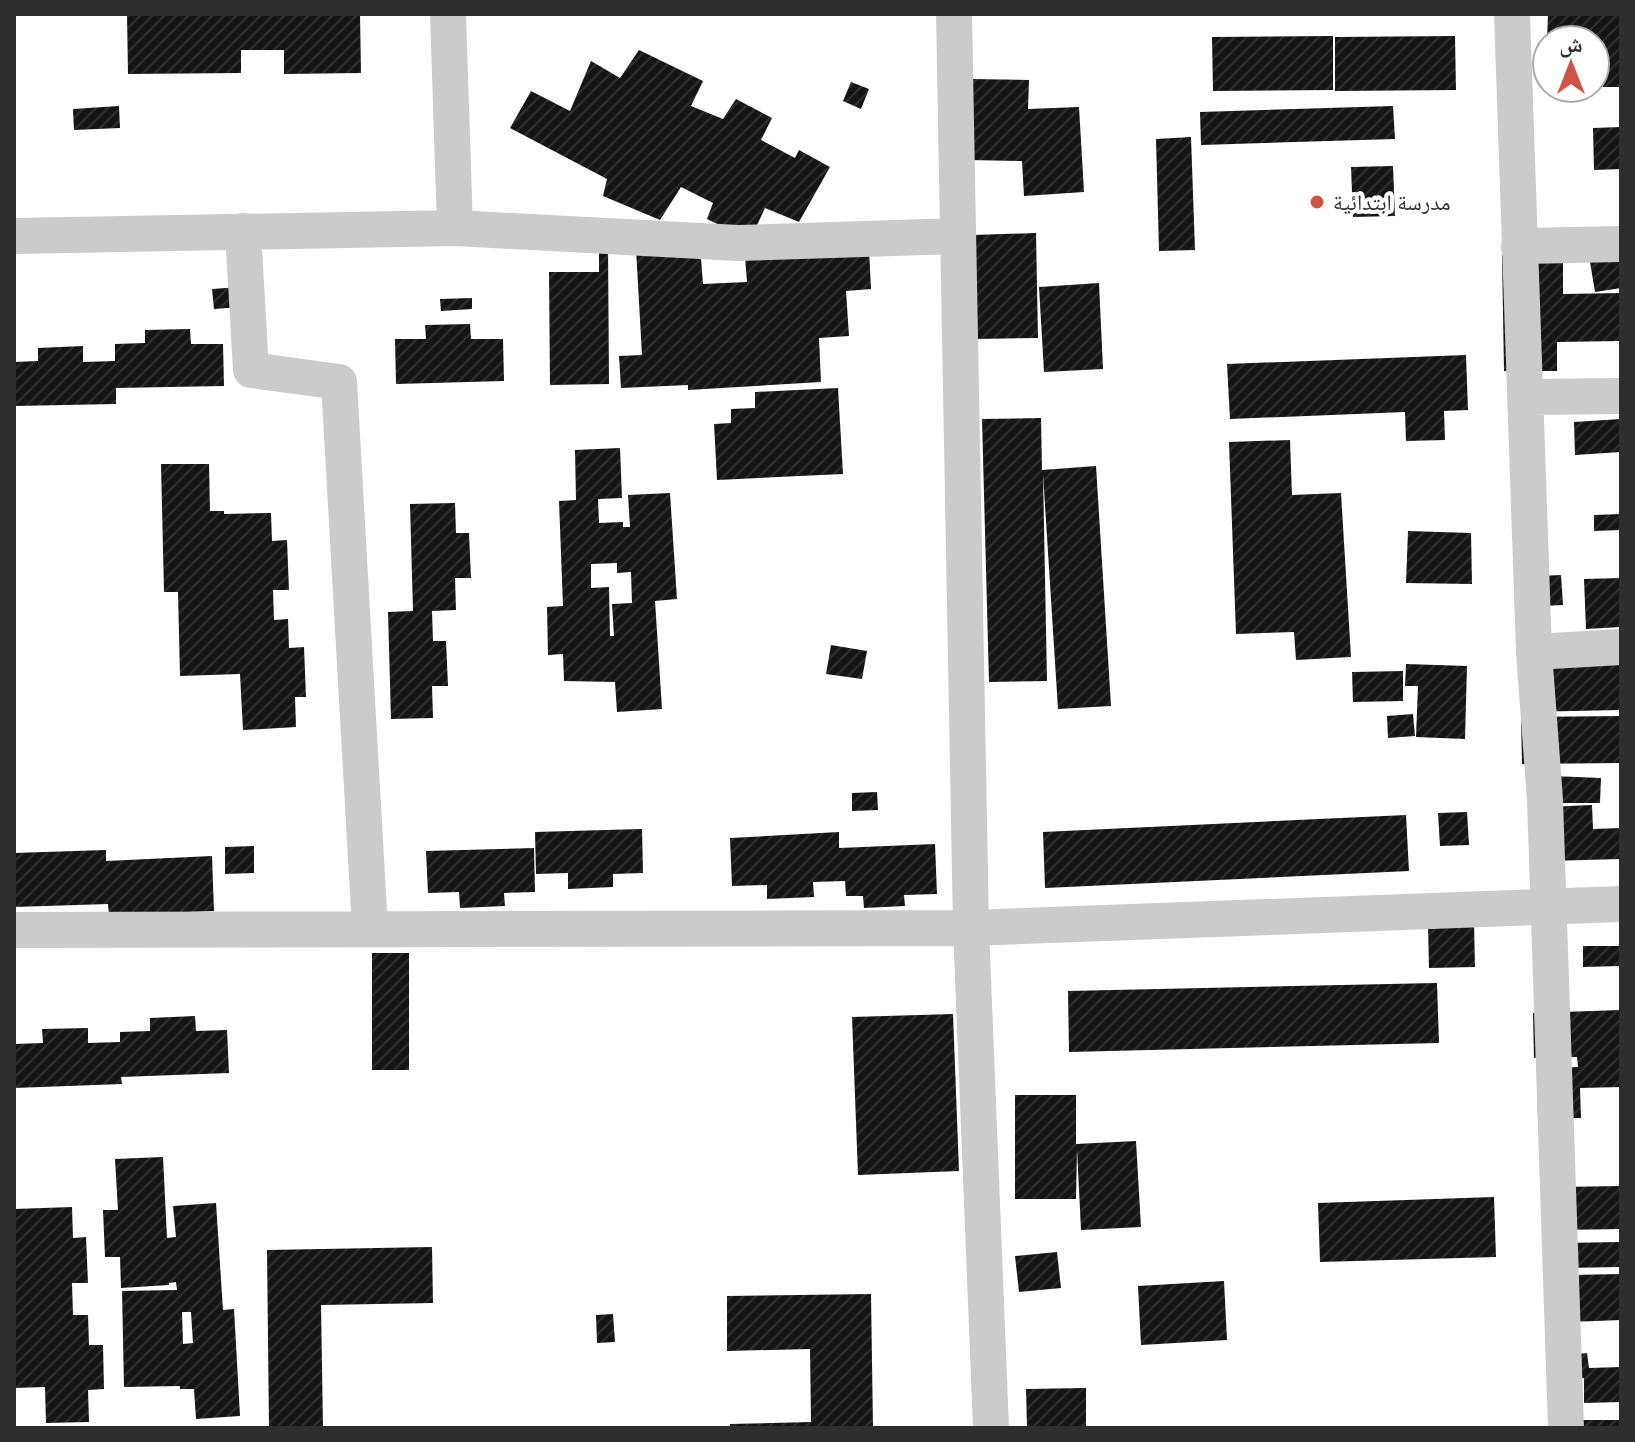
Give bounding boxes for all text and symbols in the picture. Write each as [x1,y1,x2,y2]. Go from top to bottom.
north arrow [1531,24,1611,104]
text: ش [1559,31,1583,58]
place label: مدرسة ابتدائية [1333,189,1451,216]
marker: مدرسة ابتدائية [1308,193,1326,211]

